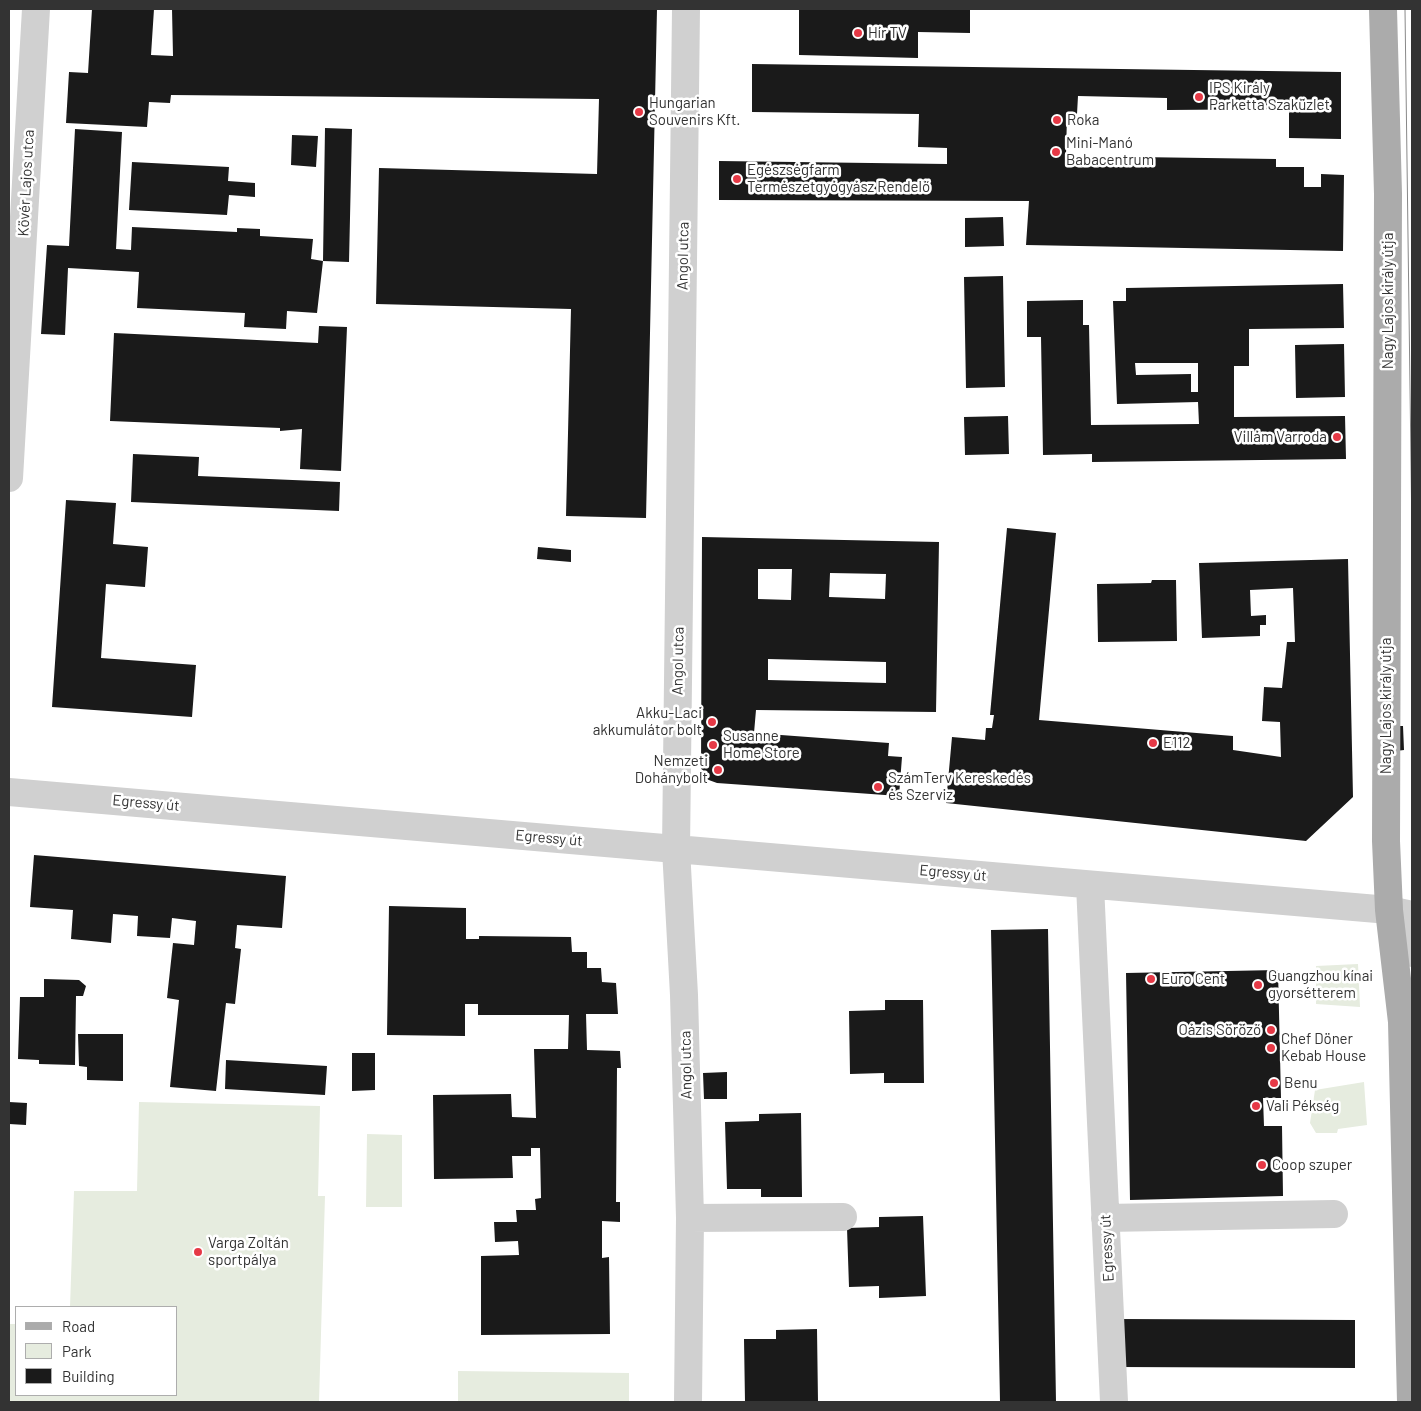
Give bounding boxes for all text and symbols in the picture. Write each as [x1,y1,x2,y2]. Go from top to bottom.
place label: Hír TV [868,24,907,42]
marker: Hír TV [852,27,864,39]
place label: IPS Király Parketta Szaküzlet [1209,79,1330,114]
marker: IPS Király Parketta Szaküzlet [1193,91,1205,103]
place label: Hungarian Souvenirs Kft. [649,94,741,129]
marker: Hungarian Souvenirs Kft. [633,106,645,118]
place label: Roka [1067,111,1099,129]
marker: Roka [1051,114,1063,126]
street label: Kövér Lajos utca [14,129,38,237]
place label: Mini-Manó Babacentrum [1066,134,1154,169]
marker: Mini-Manó Babacentrum [1050,146,1062,158]
place label: Egészségfarm Természetgyógyász Rendelő [747,161,930,196]
marker: Egészségfarm Természetgyógyász Rendelő [731,173,743,185]
street label: Angol utca [673,222,693,290]
street label: Nagy Lajos király útja [1379,233,1397,369]
place label: Villám Varroda [1234,428,1327,446]
marker: Villám Varroda [1331,431,1343,443]
street label: Angol utca [668,627,688,695]
street label: Nagy Lajos király útja [1377,638,1395,774]
place label: Akku-Laci akkumulátor bolt [593,704,702,739]
marker: Akku-Laci akkumulátor bolt [706,716,718,728]
place label: Susanne Home Store [723,727,800,762]
place label: E112 [1163,734,1191,752]
marker: E112 [1147,737,1159,749]
marker: Susanne Home Store [707,739,719,751]
place label: Nemzeti Dohánybolt [635,752,708,787]
marker: Nemzeti Dohánybolt [712,764,724,776]
place label: SzámTerv Kereskedés és Szerviz [888,769,1031,804]
marker: SzámTerv Kereskedés és Szerviz [872,781,884,793]
street label: Egressy út [112,791,180,815]
street label: Egressy út [515,826,583,850]
street label: Egressy út [919,861,987,885]
place label: Guangzhou kínai gyorsétterem [1268,967,1373,1002]
place label: Euro Cent [1161,970,1225,988]
marker: Euro Cent [1145,973,1157,985]
marker: Guangzhou kínai gyorsétterem [1252,979,1264,991]
place label: Oázis Söröző [1178,1021,1261,1039]
marker: Oázis Söröző [1265,1024,1277,1036]
place label: Chef Döner Kebab House [1281,1030,1366,1065]
street label: Angol utca [676,1031,696,1099]
marker: Chef Döner Kebab House [1265,1042,1277,1054]
place label: Benu [1284,1074,1318,1092]
marker: Benu [1268,1077,1280,1089]
place label: Vali Pékség [1266,1097,1339,1115]
marker: Vali Pékség [1250,1100,1262,1112]
place label: Coop szuper [1272,1156,1352,1174]
marker: Coop szuper [1256,1159,1268,1171]
street label: Egressy út [1096,1214,1118,1282]
place label: Varga Zoltán sportpálya [208,1234,289,1269]
marker: Varga Zoltán sportpálya [192,1246,204,1258]
legend [15,1306,178,1396]
text: Road [62,1317,95,1335]
text: Park [62,1342,91,1360]
text: Building [62,1367,115,1385]

